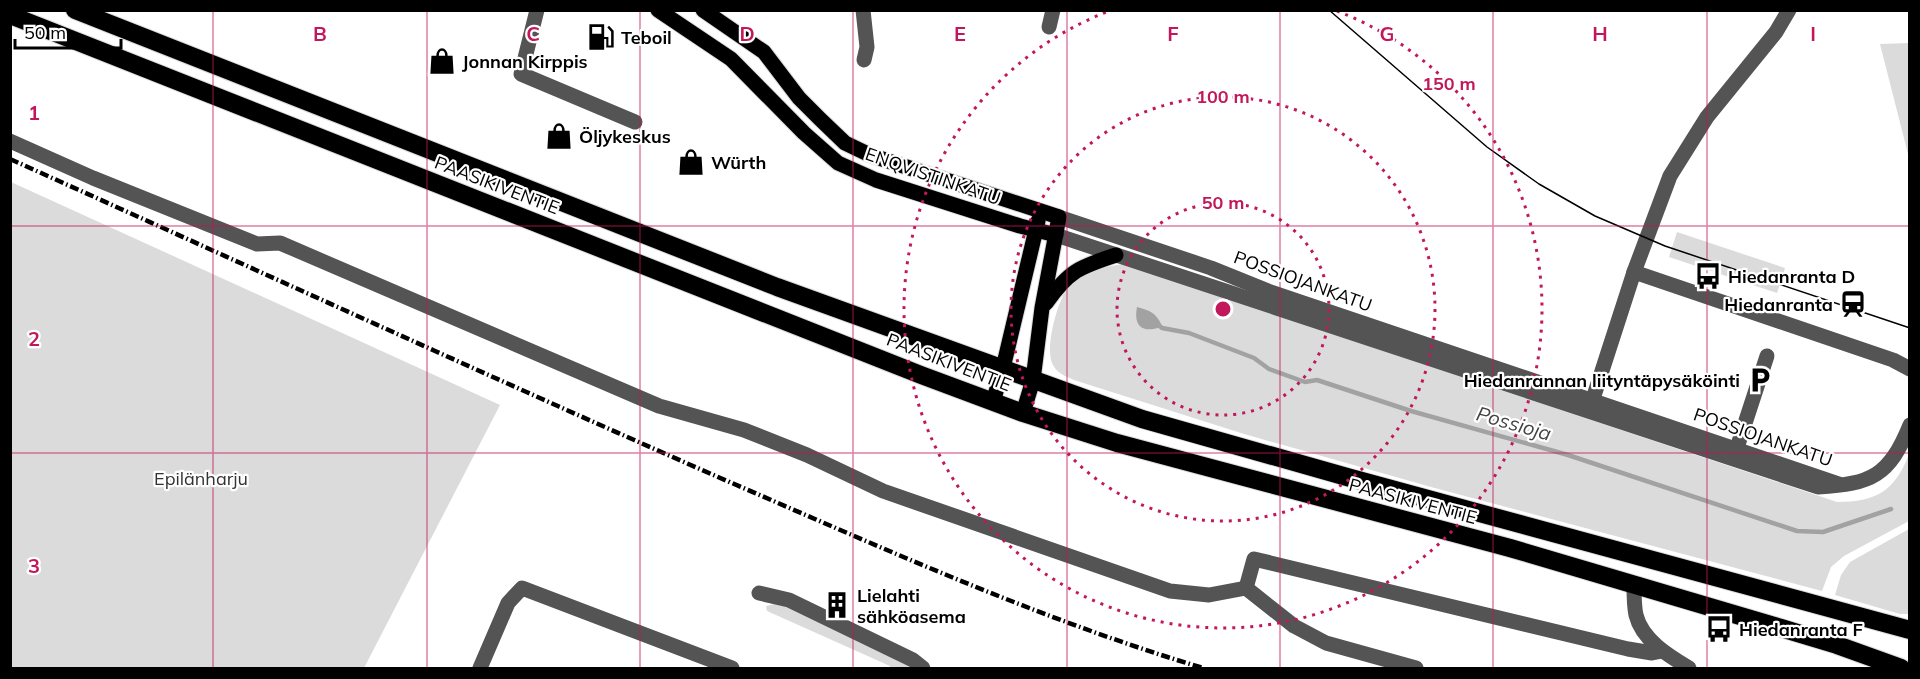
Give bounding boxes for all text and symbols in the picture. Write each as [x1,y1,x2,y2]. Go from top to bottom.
scale bar [15,12,122,50]
text: 50 m [24,21,66,44]
text: B [313,21,327,46]
text: C [526,21,540,46]
text: D [739,21,755,46]
text: E [954,21,966,46]
text: F [1167,21,1179,46]
text: G [1380,21,1394,46]
text: H [1592,21,1608,46]
text: I [1810,21,1816,46]
fuel station icon: Teboil [586,22,616,52]
place label: Teboil [621,26,672,49]
shop icon: Jonnan Kirppis [427,46,457,76]
place label: Jonnan Kirppis [462,50,588,73]
text: 150 m [1422,72,1476,95]
text: 100 m [1196,85,1250,108]
text: 1 [28,100,40,125]
shop icon: Öljykeskus [544,121,574,151]
place label: Öljykeskus [579,125,671,148]
street label: ENQVISTINKATU [862,142,1004,210]
shop icon: Würth [676,147,706,177]
street label: PAASIKIVENTIE [432,151,562,219]
place label: Würth [711,151,766,174]
text: 50 m [1202,191,1244,214]
street label: POSSIOJANKATU [1231,245,1375,317]
bus stop icon: Hiedanranta D [1693,261,1723,291]
place label: Hiedanranta D [1728,265,1855,288]
station icon: Hiedanranta [1838,289,1868,319]
place label: Hiedanranta [1724,293,1833,316]
centre of rings [1213,299,1233,319]
text: 2 [28,326,40,351]
street label: PAASIKIVENTIE [884,328,1014,396]
parking icon: Hiedanrannan liityntäpysäköinti [1745,365,1775,395]
place label: Hiedanrannan liityntäpysäköinti [1464,369,1740,392]
water label: Possioja [1474,400,1554,446]
street label: POSSIOJANKATU [1691,402,1835,472]
park label: Epilänharju [154,467,248,490]
street label: PAASIKIVENTIE [1347,473,1479,529]
text: 3 [28,553,40,578]
place label: Lielahti sähköasema [857,584,966,628]
building icon: Lielahti sähköasema [822,590,852,620]
bus stop icon: Hiedanranta F [1704,614,1734,644]
place label: Hiedanranta F [1739,618,1863,641]

